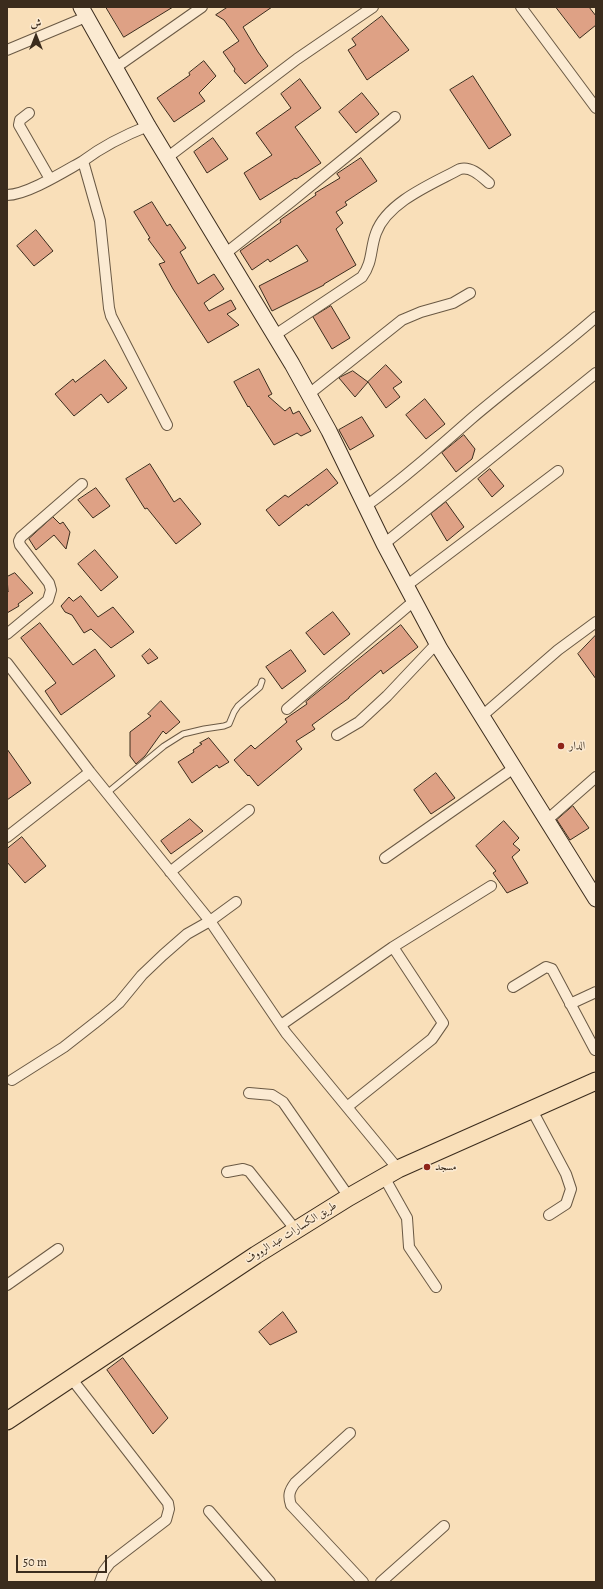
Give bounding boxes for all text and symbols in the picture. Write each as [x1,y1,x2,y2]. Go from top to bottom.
north arrow [16,16,56,56]
text: ش [31,16,41,31]
place label: الدار [569,739,585,753]
marker: الدار [556,741,566,751]
place label: مسجد [435,1160,457,1174]
marker: مسجد [422,1162,432,1172]
street label: طريق الكسارات عبد الرووف [243,1199,339,1267]
scale bar [18,1547,109,1573]
text: 50 m [23,1554,47,1570]

